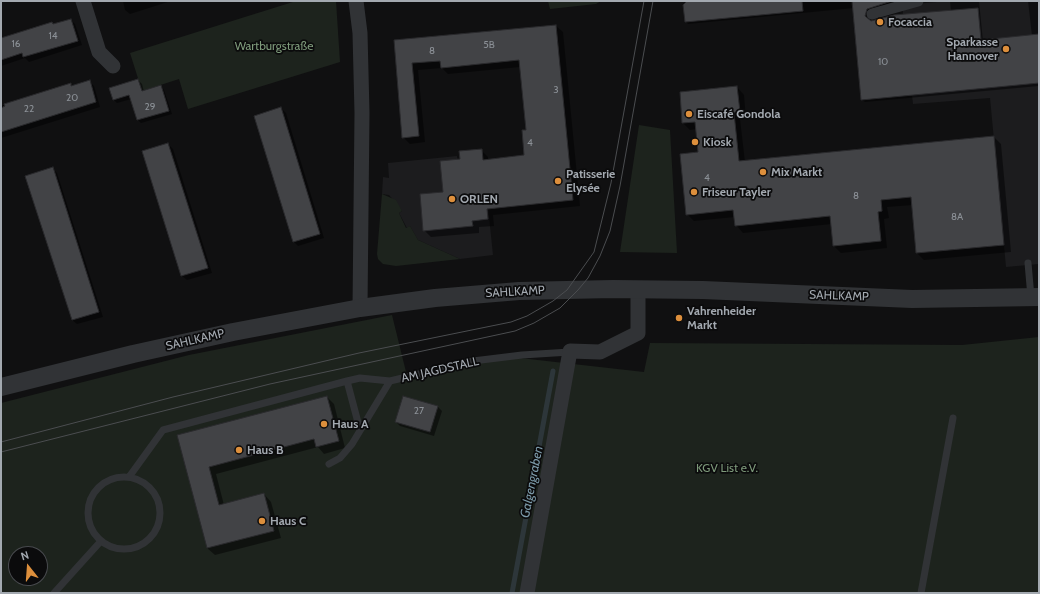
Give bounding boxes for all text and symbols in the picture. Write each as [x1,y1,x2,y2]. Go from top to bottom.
place label: Focaccia [888,15,932,29]
marker: Focaccia [875,17,885,27]
house number: 14 [48,30,58,42]
place label: Sparkasse Hannover [946,35,998,63]
house number: 16 [12,38,20,50]
park label: Wartburgstraße [235,39,313,53]
house number: 5B [483,39,495,51]
marker: Sparkasse Hannover [1001,44,1011,54]
house number: 8 [429,45,435,57]
house number: 10 [878,56,888,68]
house number: 3 [553,84,559,96]
house number: 20 [66,92,78,104]
house number: 29 [145,101,155,113]
house number: 22 [24,103,34,115]
place label: Eiscafé Gondola [697,107,780,121]
marker: Eiscafé Gondola [684,109,694,119]
place label: Kiosk [703,135,731,149]
house number: 4 [527,137,533,149]
marker: Kiosk [690,137,700,147]
place label: Mix Markt [771,165,822,179]
place label: Patisserie Elysée [566,167,615,195]
marker: Mix Markt [758,167,768,177]
house number: 4 [704,172,710,184]
marker: Patisserie Elysée [553,176,563,186]
place label: Friseur Tayler [702,185,771,199]
marker: Friseur Tayler [689,187,699,197]
house number: 8 [853,190,859,202]
place label: ORLEN [460,192,498,206]
marker: ORLEN [447,194,457,204]
house number: 8A [951,211,963,223]
street label: SAHLKAMP [485,283,545,301]
street label: SAHLKAMP [809,288,869,304]
place label: Vahrenheider Markt [687,304,756,332]
marker: Vahrenheider Markt [674,313,684,323]
street label: SAHLKAMP [164,326,226,354]
street label: AM JAGDSTALL [400,354,480,386]
house number: 27 [414,405,424,417]
place label: Haus A [332,417,368,431]
marker: Haus A [319,419,329,429]
place label: Haus B [247,443,283,457]
marker: Haus B [234,445,244,455]
water label: Galgengraben [517,445,547,519]
park label: KGV List e.V. [696,461,758,475]
place label: Haus C [270,514,306,528]
marker: Haus C [257,516,267,526]
north arrow [8,546,48,586]
text: N [19,548,31,563]

